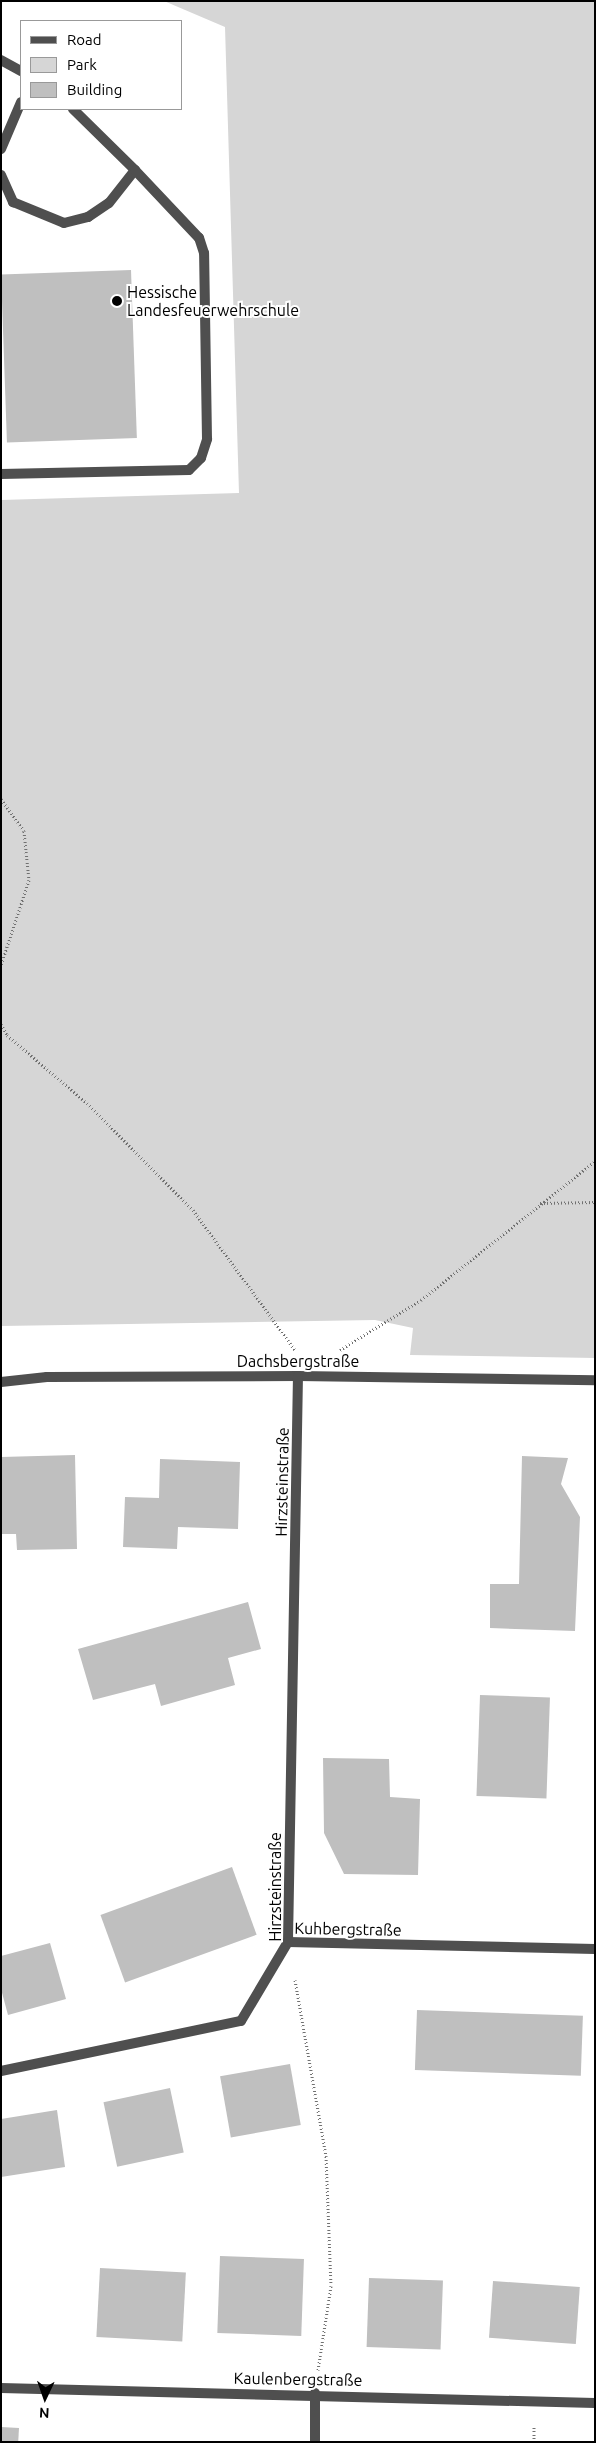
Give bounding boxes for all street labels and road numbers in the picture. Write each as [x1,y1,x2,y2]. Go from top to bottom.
street label: Dachsbergstraße [237,1351,359,1371]
street label: Hirzsteinstraße [271,1427,293,1537]
street label: Hirzsteinstraße [265,1832,285,1942]
street label: Kuhbergstraße [294,1918,402,1940]
street label: Kaulenbergstraße [234,2368,362,2390]

